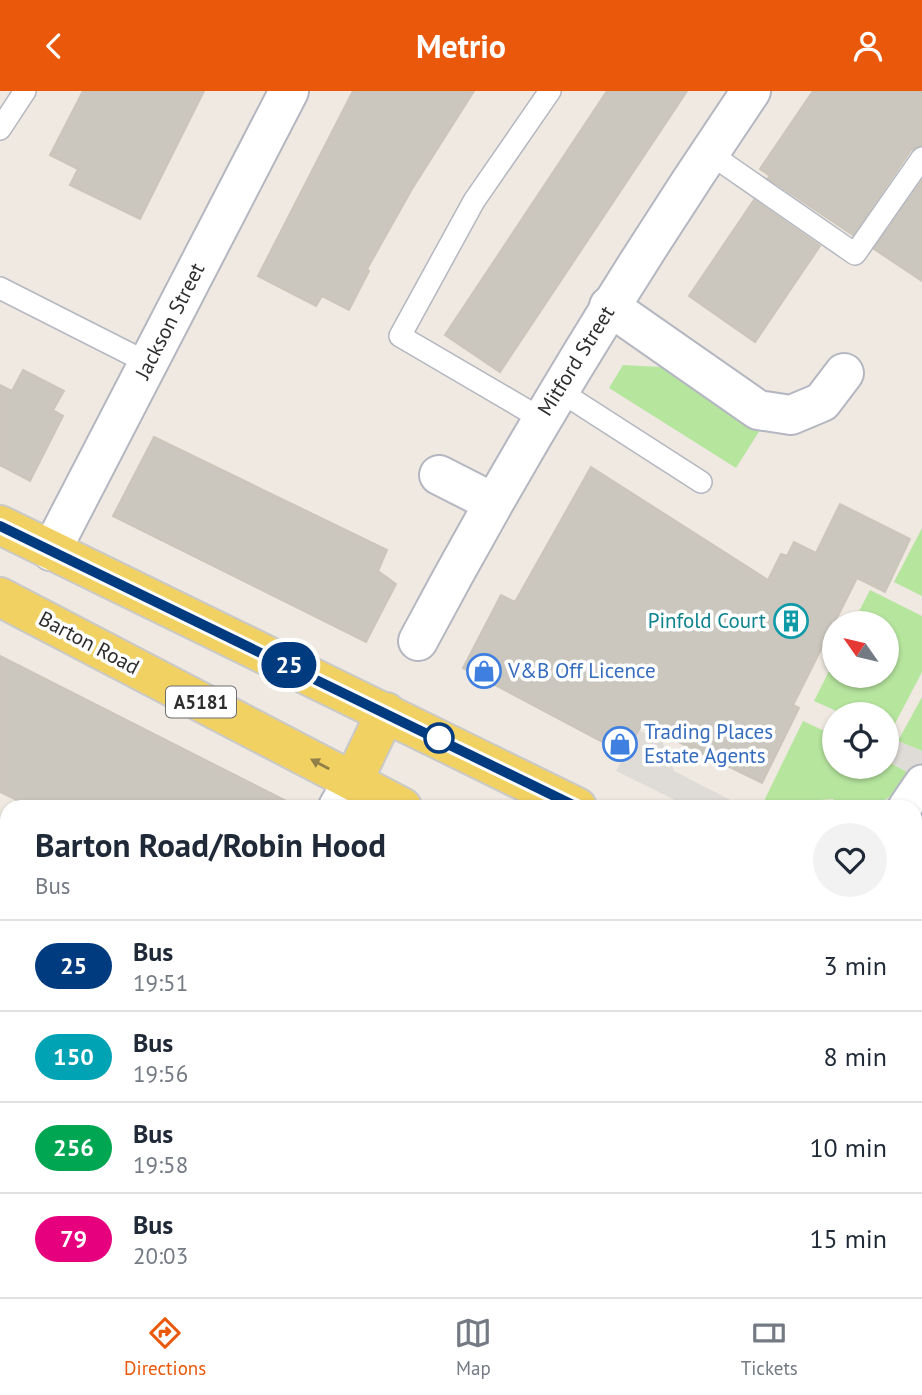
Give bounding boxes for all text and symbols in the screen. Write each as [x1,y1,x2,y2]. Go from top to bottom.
text: Metrio [416,25,506,67]
icon: back [35,27,73,65]
icon: person [849,27,887,65]
street label: Jackson Street [128,258,210,384]
street label: Mitford Street [531,301,620,421]
building icon: Pinfold Court [772,602,810,640]
street label: Barton Road [34,605,144,680]
place label: Pinfold Court [648,607,766,634]
north arrow [822,611,900,688]
map controls [822,611,899,779]
line badge: 25 [258,642,320,688]
text: 25 [275,649,303,680]
shop icon: V&B Off Licence [465,652,503,690]
place label: V&B Off Licence [507,657,656,684]
road number: A5181 [166,687,236,717]
button: locate [822,702,899,779]
place label: Trading Places Estate Agents [644,718,773,769]
unlabelled marker [424,723,454,753]
shop icon: Trading Places Estate Agents [601,725,639,763]
one-way arrow [310,758,330,770]
text: Barton Road/Robin Hood [35,823,386,866]
button: heart [813,823,887,897]
text: Bus [35,871,71,900]
text: Bus [133,935,173,968]
text: 3 min [824,949,887,982]
text: 25 [60,950,87,981]
text: 19:51 [133,968,188,997]
text: Bus [133,1026,173,1059]
text: 8 min [824,1040,887,1073]
text: 150 [53,1041,94,1072]
text: 19:56 [133,1059,188,1088]
text: Bus [133,1117,173,1150]
text: 10 min [809,1131,887,1164]
text: 256 [53,1132,94,1163]
text: 19:58 [133,1150,188,1179]
text: Bus [133,1208,173,1241]
text: 15 min [809,1222,887,1255]
text: 79 [60,1223,87,1254]
text: 20:03 [133,1241,188,1270]
tab: Directions [124,1314,206,1380]
tab: Map [454,1314,492,1380]
tab: Tickets [741,1314,798,1380]

